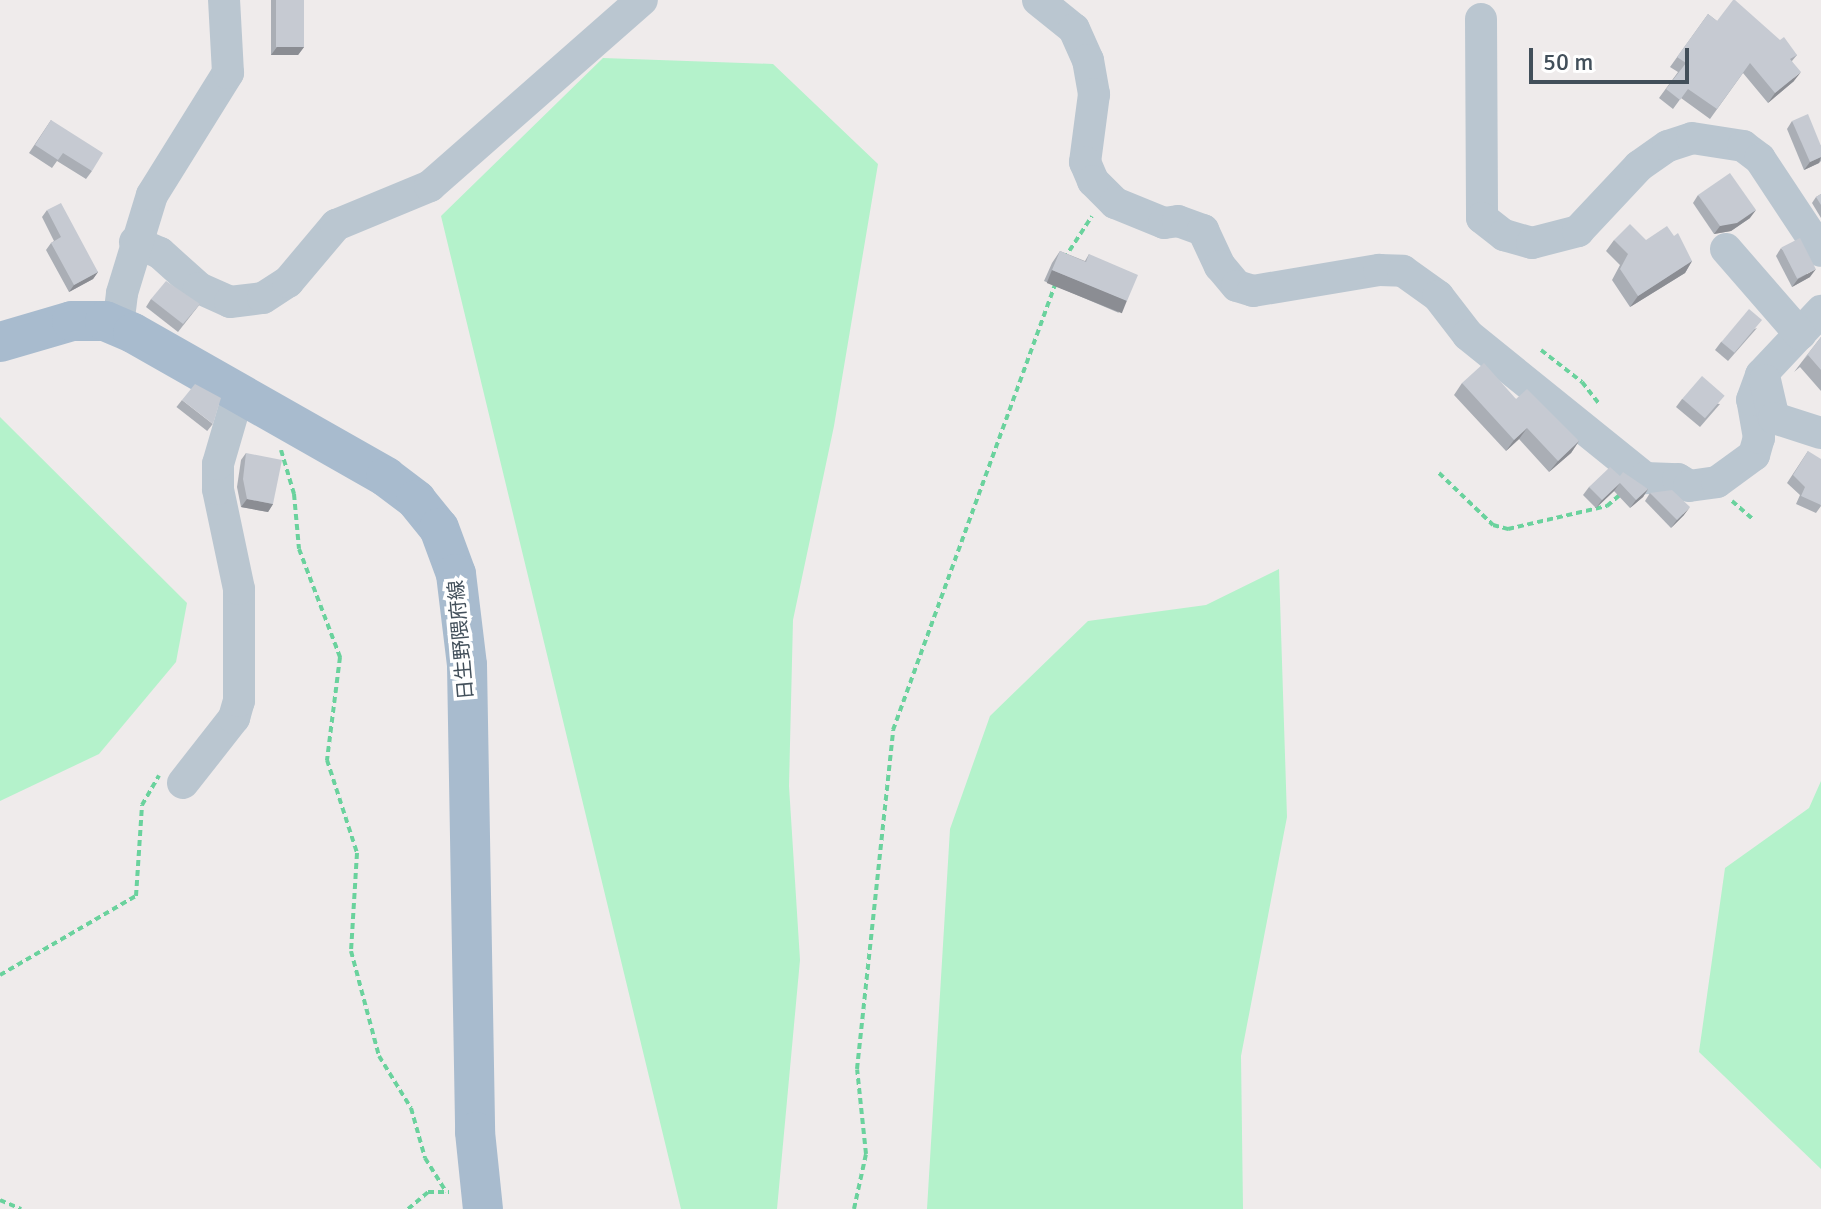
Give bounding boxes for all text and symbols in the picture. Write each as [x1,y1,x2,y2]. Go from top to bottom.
scale bar [1533,32,1693,82]
text: 50 m [1543,47,1593,77]
street label: 日生野隈府線 [444,579,478,701]

